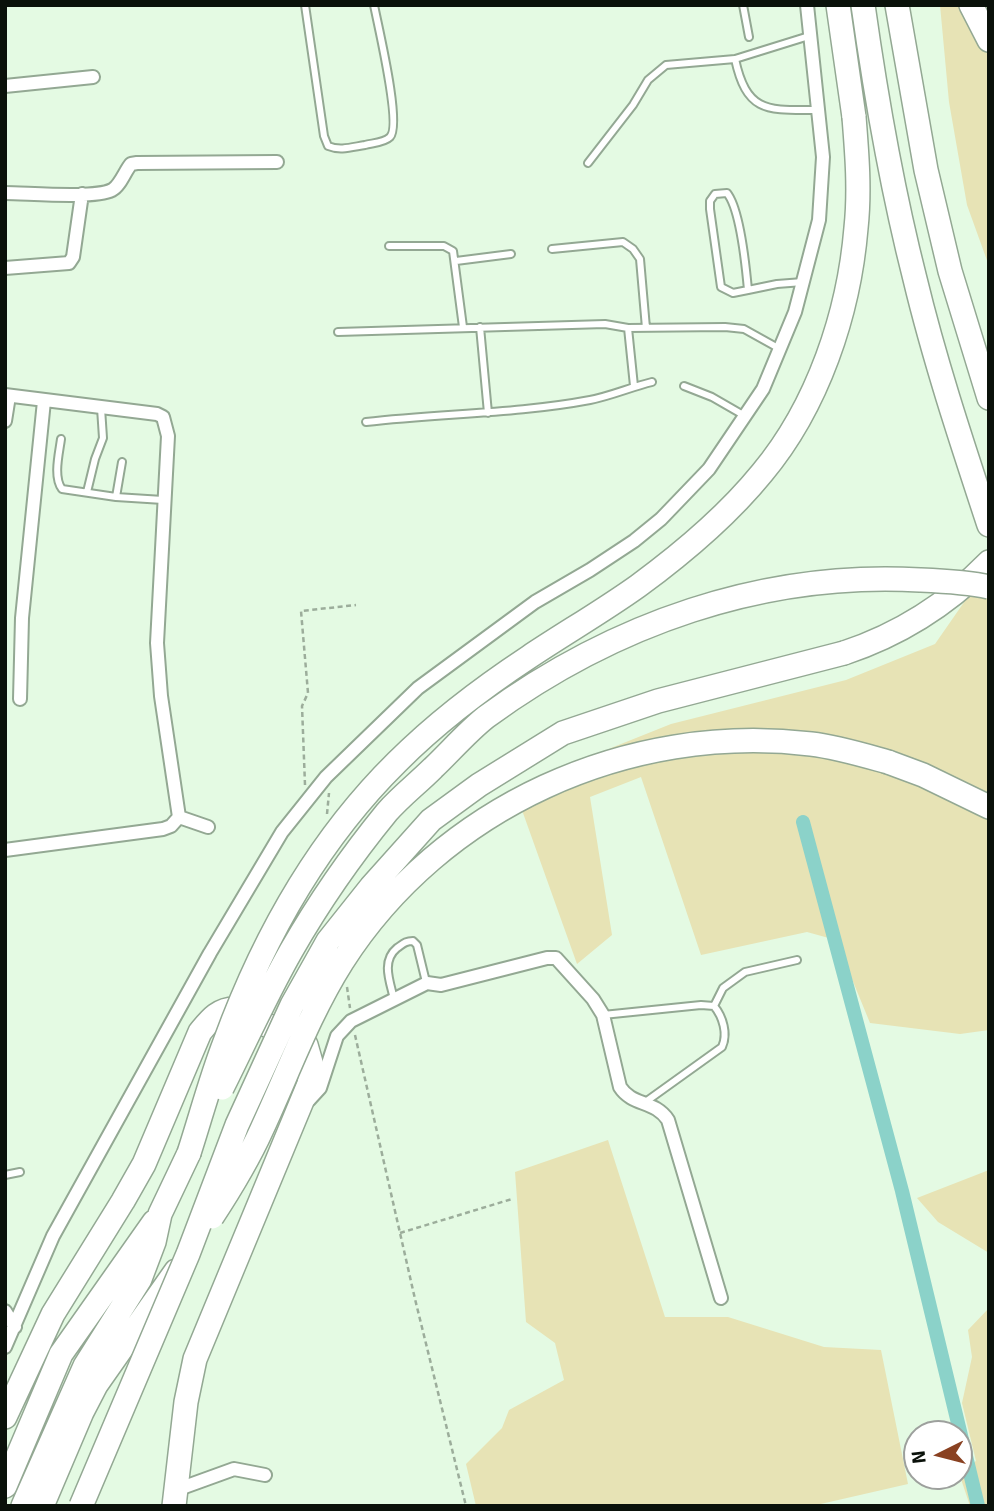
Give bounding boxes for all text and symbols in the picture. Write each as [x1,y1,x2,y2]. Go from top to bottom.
north arrow [903,1420,973,1490]
text: N [906,1449,932,1465]

